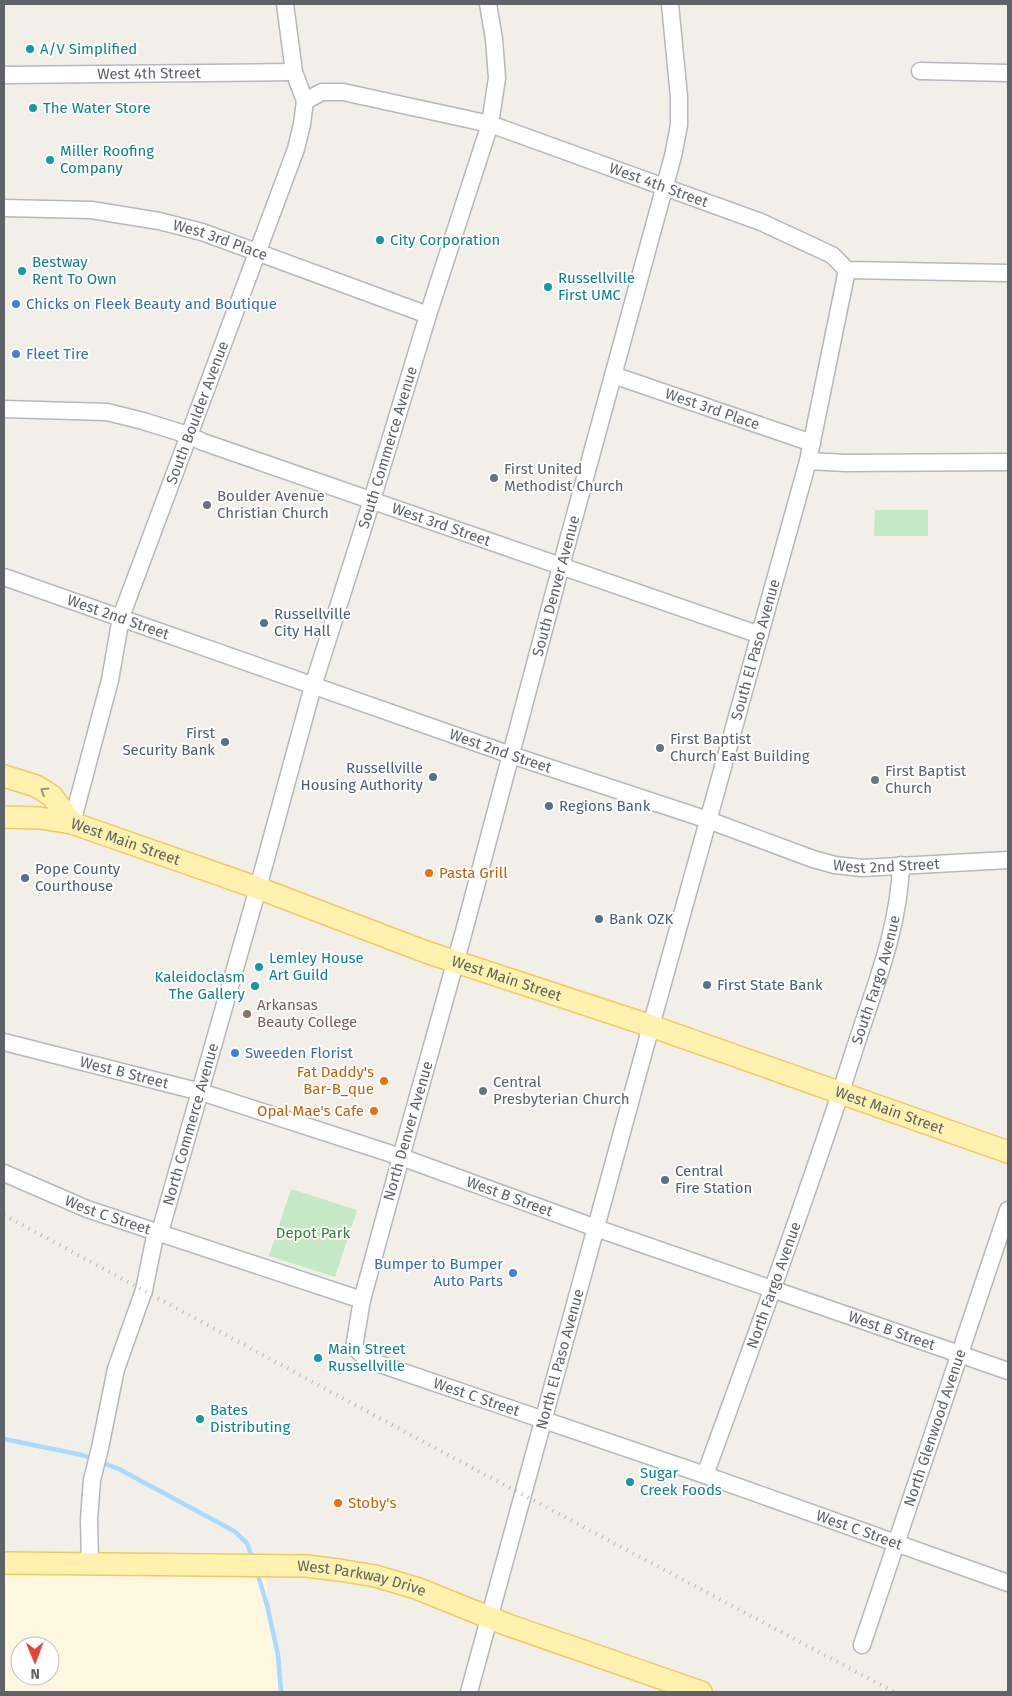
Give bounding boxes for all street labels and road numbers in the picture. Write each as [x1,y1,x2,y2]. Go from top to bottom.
street label: West 4th Street [97,64,202,83]
street label: West 4th Street [607,159,711,211]
street label: West 3rd Place [171,216,270,264]
street label: South Boulder Avenue [162,339,232,487]
street label: South Commerce Avenue [354,364,421,531]
street label: West 3rd Place [663,384,762,433]
street label: West 3rd Street [389,499,494,550]
street label: South Denver Avenue [528,513,584,659]
street label: South El Paso Avenue [727,577,784,722]
street label: West 2nd Street [65,591,172,643]
street label: West 2nd Street [447,725,554,777]
street label: West Main Street [68,814,183,869]
street label: West 2nd Street [832,855,941,877]
street label: South Fargo Avenue [848,914,904,1047]
street label: West Main Street [449,952,564,1005]
street label: North Commerce Avenue [159,1041,222,1208]
street label: West B Street [78,1053,171,1093]
street label: North Denver Avenue [379,1059,437,1203]
street label: West Main Street [833,1083,947,1138]
street label: West B Street [464,1173,556,1221]
street label: West C Street [62,1191,154,1239]
street label: North Fargo Avenue [743,1219,805,1351]
street label: North El Paso Avenue [532,1287,588,1431]
street label: West B Street [846,1307,938,1354]
street label: North Glenwood Avenue [900,1347,970,1509]
street label: West C Street [431,1374,523,1420]
street label: West C Street [814,1506,905,1554]
street label: West Parkway Drive [297,1557,429,1600]

